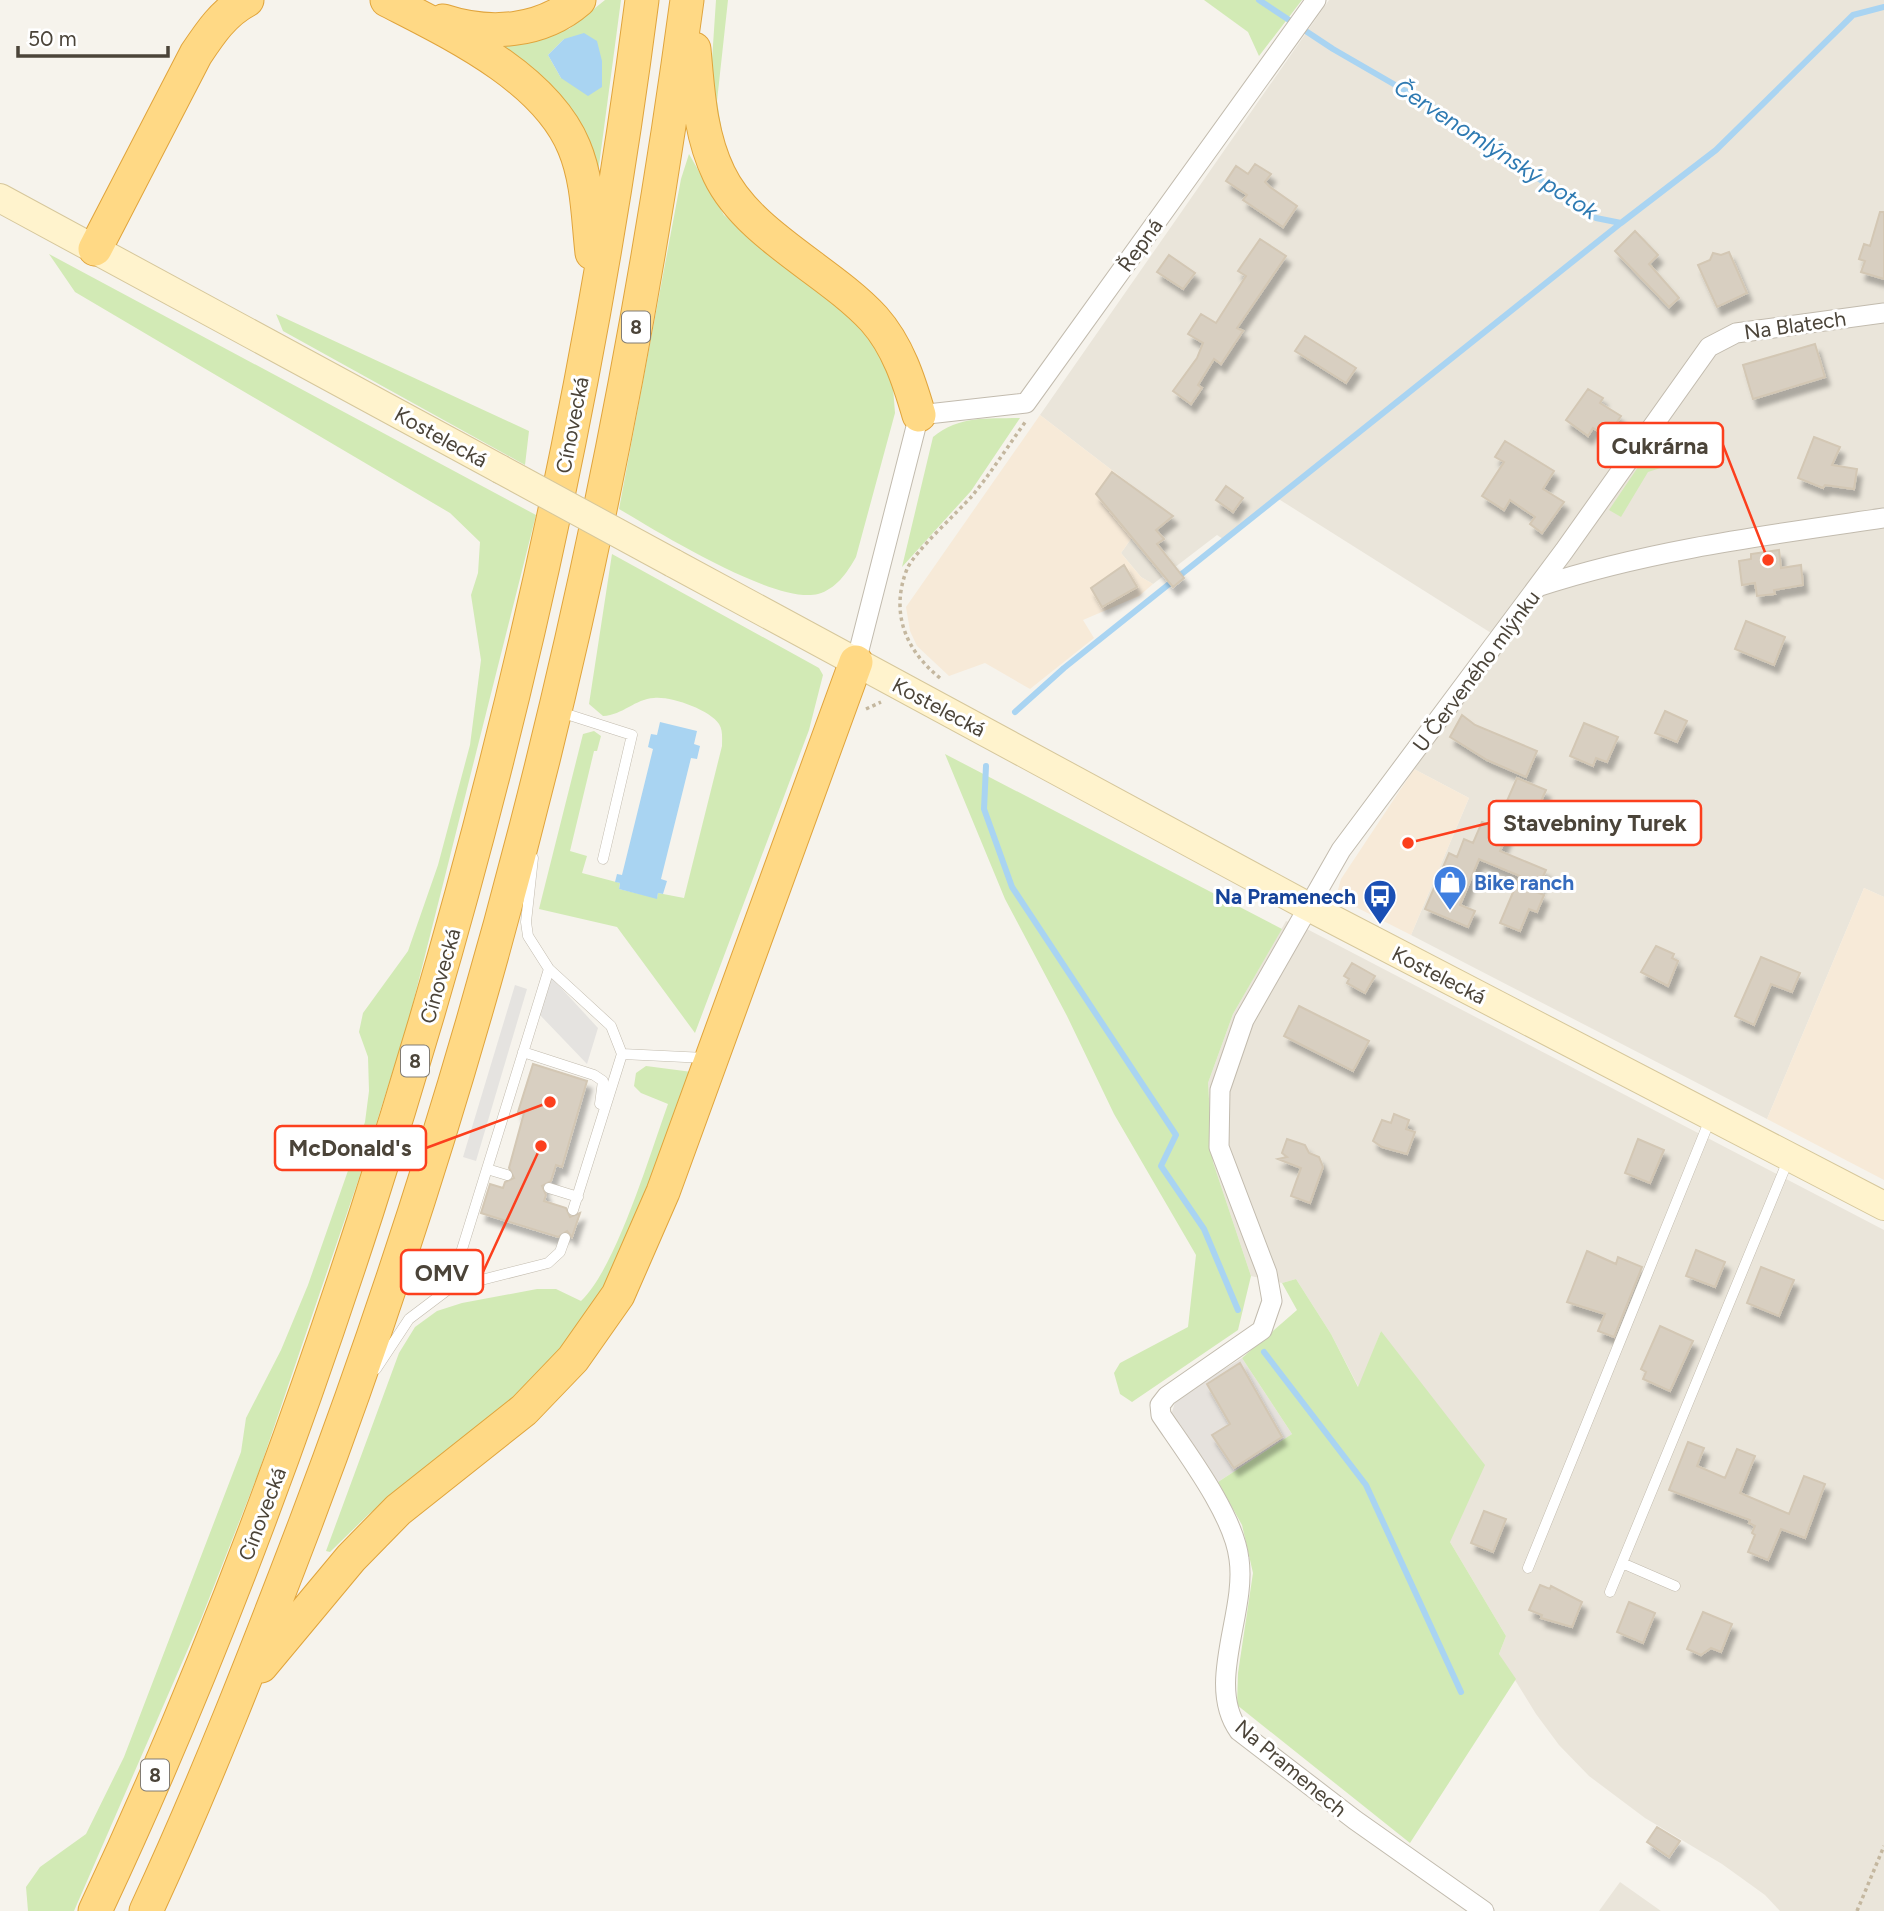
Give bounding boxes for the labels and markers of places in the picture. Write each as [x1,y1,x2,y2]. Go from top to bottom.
callout: Cukrárna [1598,423,1723,467]
callout: Stavebniny Turek [1489,801,1701,845]
shop icon: Bike ranch [1431,863,1469,912]
place label: Bike ranch [1474,870,1574,895]
bus stop icon: Na Pramenech [1361,877,1399,926]
place label: Na Pramenech [1215,884,1356,909]
callout: McDonald's [275,1126,426,1170]
callout: OMV [401,1250,483,1294]

